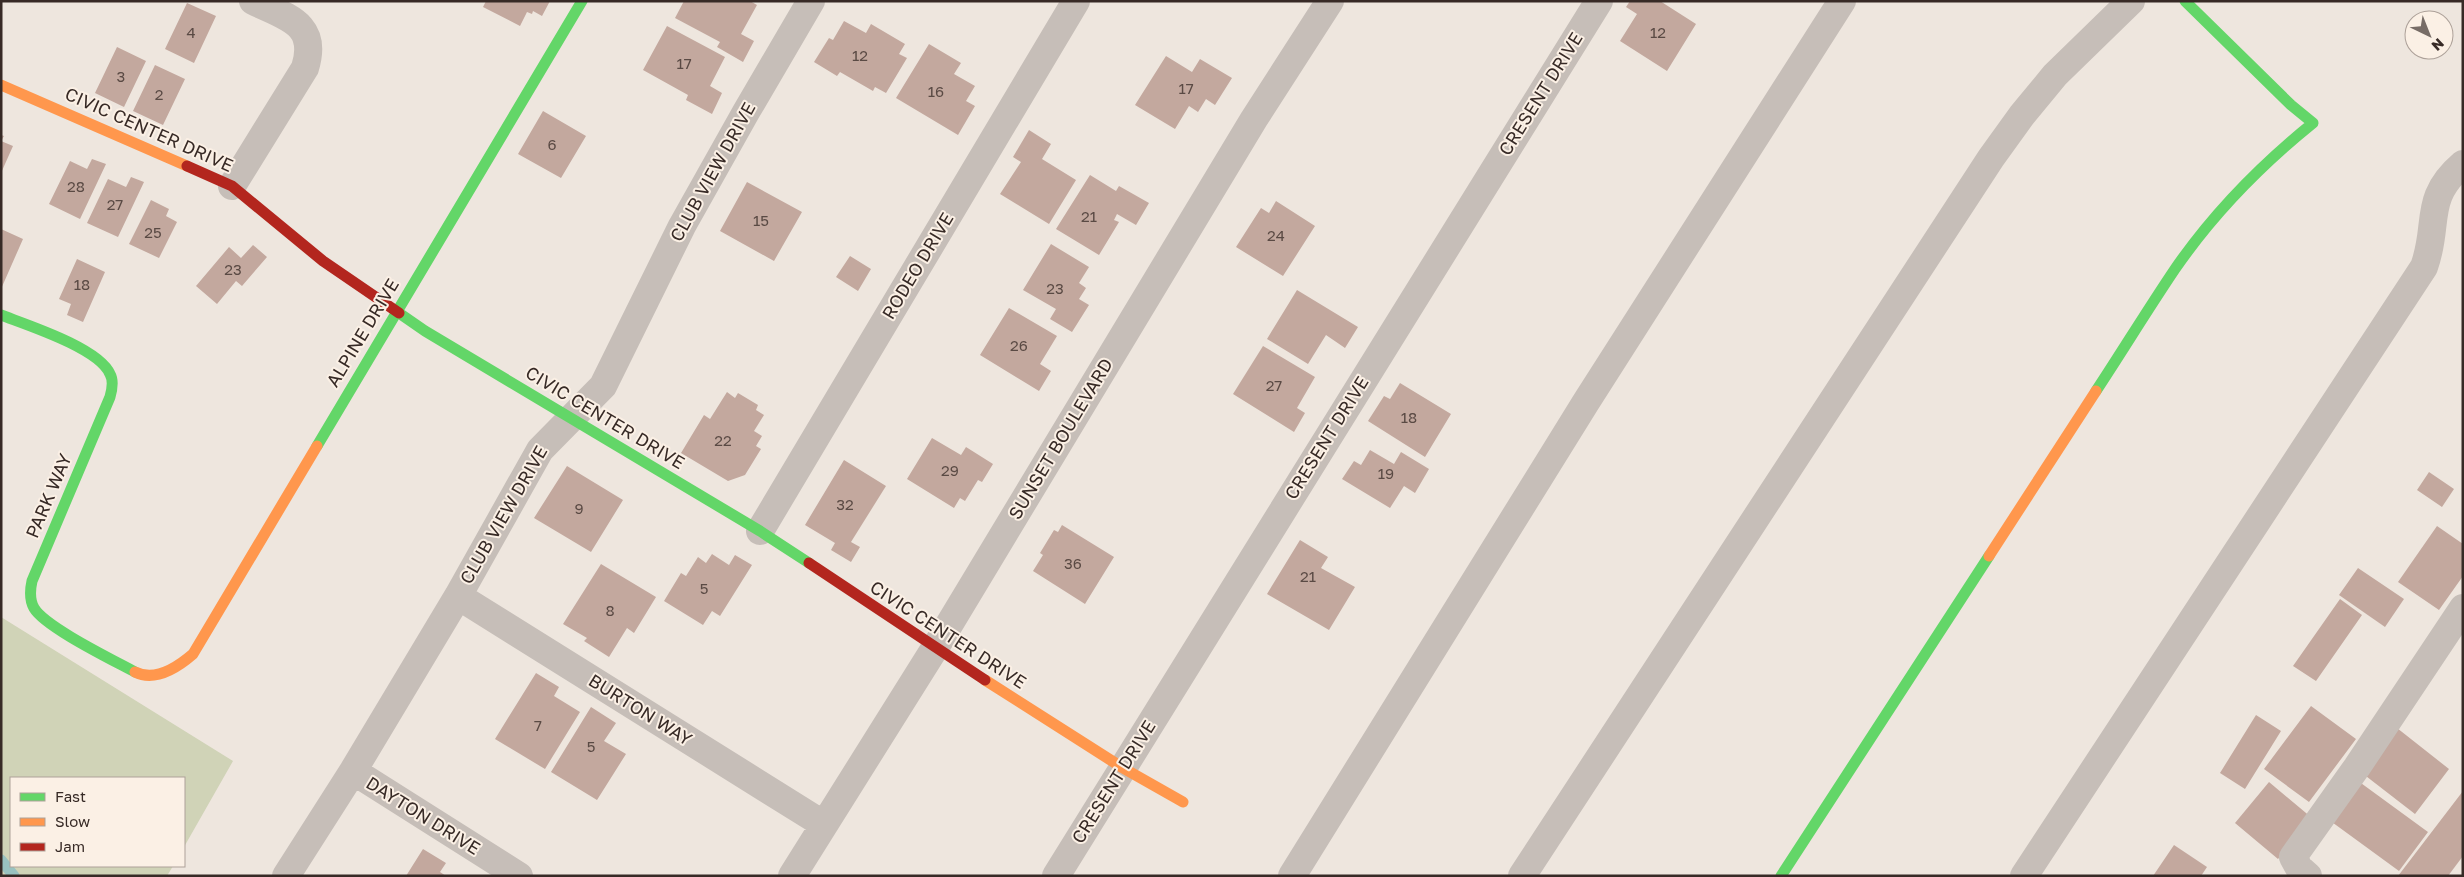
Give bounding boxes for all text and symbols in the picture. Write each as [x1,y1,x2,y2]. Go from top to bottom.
north arrow [2404,10,2454,60]
house number: 4 [186,23,196,41]
house number: 12 [1650,23,1666,41]
street label: CRESENT DRIVE [1494,28,1587,159]
text: N [2429,35,2448,55]
house number: 12 [852,46,868,64]
house number: 17 [676,54,692,72]
house number: 3 [117,67,125,85]
house number: 17 [1178,79,1194,97]
street label: CIVIC CENTER DRIVE [62,82,237,176]
house number: 16 [928,82,944,100]
house number: 2 [155,85,163,103]
street label: CLUB VIEW DRIVE [665,98,759,245]
house number: 6 [547,135,557,153]
house number: 28 [67,177,85,195]
house number: 27 [107,195,123,213]
house number: 21 [1081,207,1097,225]
street label: RODEO DRIVE [877,208,958,323]
house number: 15 [753,211,769,229]
house number: 25 [144,223,162,241]
house number: 24 [1267,226,1285,244]
house number: 23 [224,260,242,278]
street label: ALPINE DRIVE [321,274,403,391]
house number: 18 [74,275,90,293]
house number: 23 [1046,279,1064,297]
house number: 26 [1010,336,1028,354]
street label: SUNSET BOULEVARD [1003,354,1117,523]
street label: CIVIC CENTER DRIVE [522,361,689,473]
street label: CRESENT DRIVE [1280,372,1373,503]
house number: 27 [1266,376,1282,394]
house number: 18 [1401,408,1417,426]
house number: 22 [714,431,732,449]
street label: CLUB VIEW DRIVE [455,442,552,587]
street label: PARK WAY [20,450,76,541]
house number: 29 [941,461,959,479]
house number: 19 [1378,464,1394,482]
house number: 32 [836,495,854,513]
house number: 9 [574,499,584,517]
house number: 36 [1064,554,1082,572]
house number: 21 [1300,567,1316,585]
street label: CIVIC CENTER DRIVE [866,575,1031,693]
house number: 5 [700,579,708,597]
house number: 8 [605,601,615,619]
street label: BURTON WAY [585,669,697,750]
house number: 7 [534,716,542,734]
street label: CRESENT DRIVE [1067,716,1160,847]
house number: 5 [587,737,595,755]
street label: DAYTON DRIVE [362,771,485,859]
legend [10,777,185,867]
text: Fast [55,787,86,805]
text: Slow [55,812,90,830]
text: Jam [55,837,85,855]

